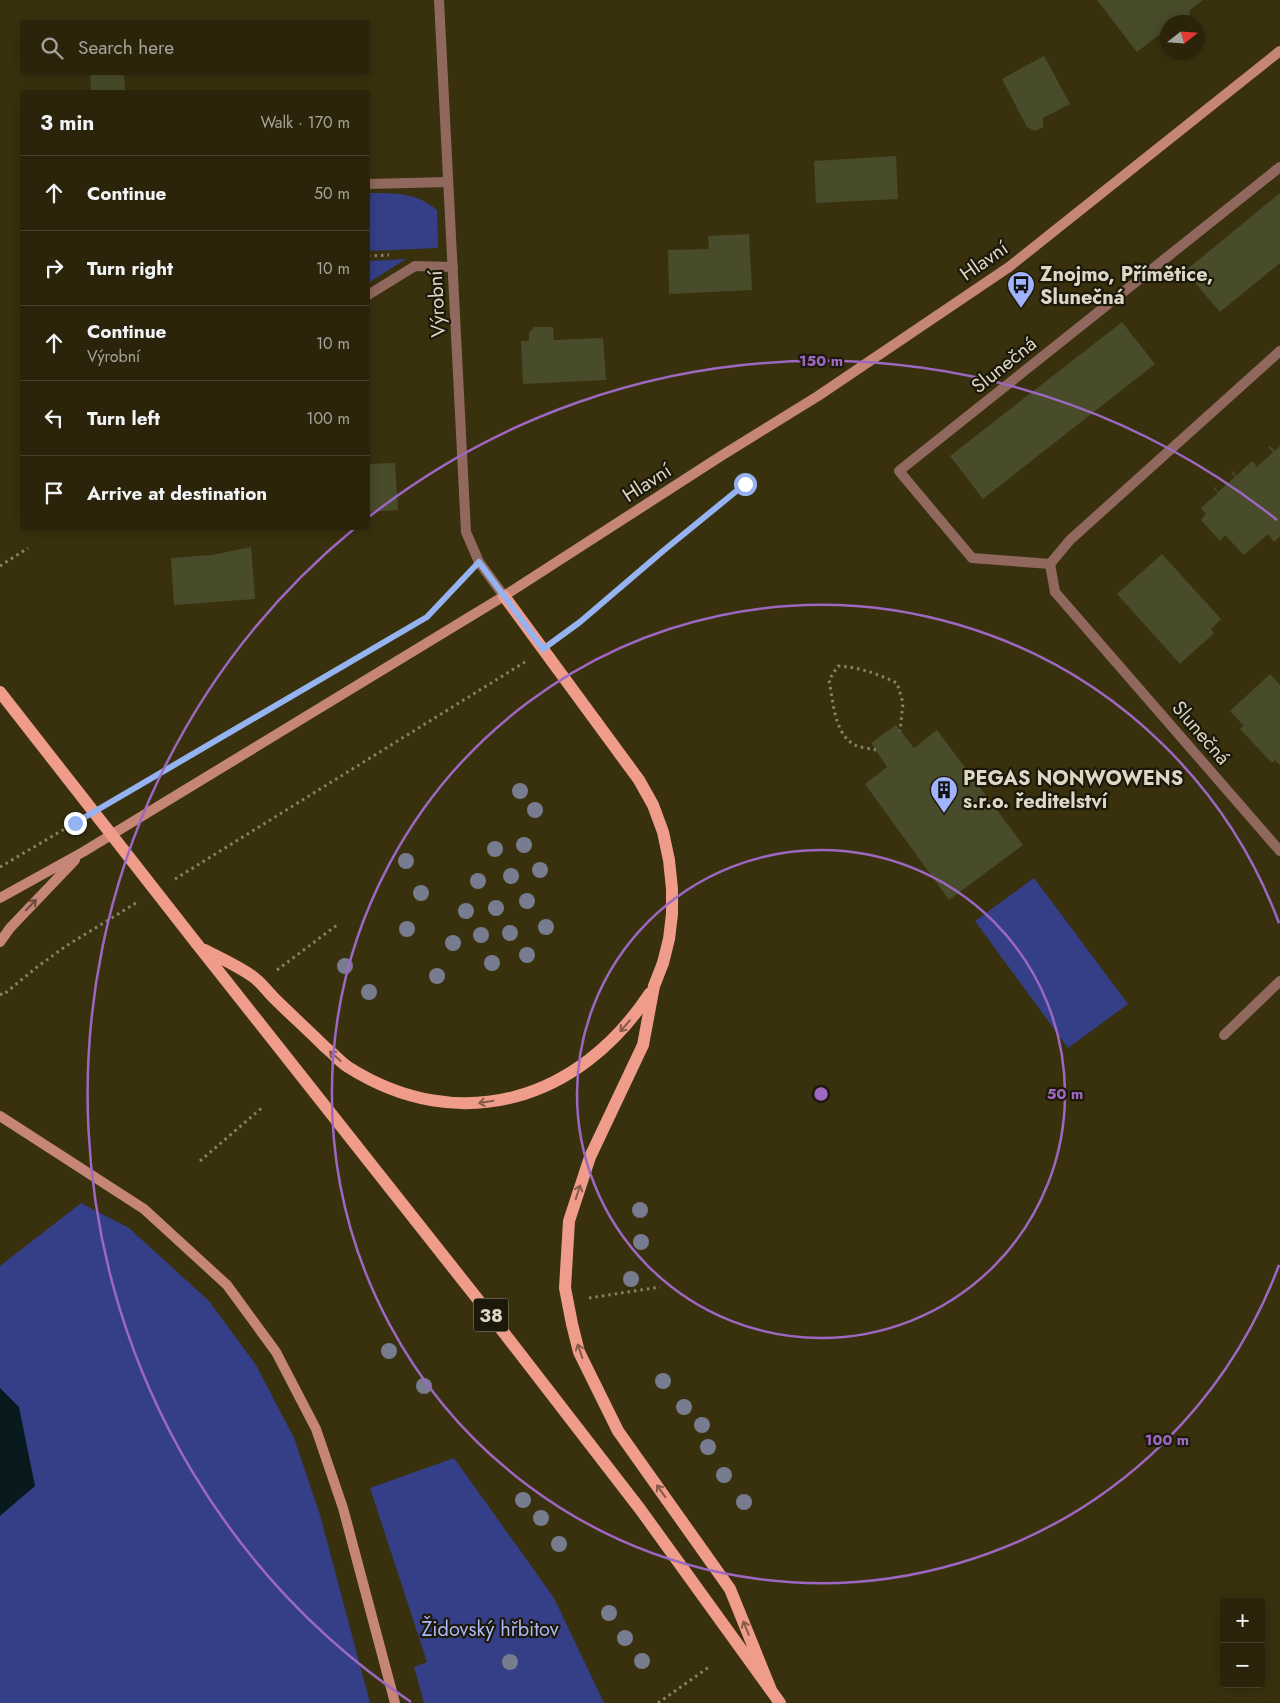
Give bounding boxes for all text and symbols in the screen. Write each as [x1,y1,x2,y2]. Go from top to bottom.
north arrow [1160,15,1205,60]
search box [20,20,370,75]
icon: search [38,34,66,62]
text: Search here [78,34,174,61]
text: 3 min [40,108,94,138]
text: Walk · 170 m [260,111,350,134]
icon: ahead [40,179,68,207]
text: Continue [87,180,166,207]
text: 50 m [314,182,350,205]
street label: Hlavní [954,233,1015,288]
icon: right [40,254,68,282]
text: Turn right [87,255,173,282]
text: 10 m [316,257,350,280]
place label: Znojmo, Přímětice, Slunečná [1040,260,1213,312]
street label: Výrobní [421,269,453,338]
bus stop icon: Znojmo, Přímětice, Slunečná [1006,270,1036,309]
text: Continue [87,318,166,345]
icon: ahead [40,329,68,357]
street label: Slunečná [965,330,1043,400]
text: 10 m [316,332,350,355]
text: Výrobní [87,345,140,368]
text: 150 m [799,350,843,372]
icon: left [40,404,68,432]
text: Turn left [87,405,160,432]
text: 100 m [306,407,350,430]
street label: Hlavní [617,456,678,510]
route start [734,473,757,496]
icon: arrive [40,479,68,507]
text: Arrive at destination [87,480,267,507]
street label: Slunečná [1165,695,1237,771]
place label: PEGAS NONWOWENS s.r.o. ředitelství [963,764,1183,816]
building icon: PEGAS NONWOWENS s.r.o. ředitelství [929,775,959,814]
route end [64,812,87,835]
one-way arrow [25,899,38,911]
one-way arrow [620,1019,631,1032]
one-way arrow [329,1050,342,1061]
text: 50 m [1047,1083,1083,1105]
centre of rings [812,1085,830,1103]
one-way arrow [479,1098,495,1108]
one-way arrow [574,1184,583,1200]
road number: 38 [474,1298,508,1332]
one-way arrow [575,1344,584,1359]
text: 100 m [1145,1429,1189,1451]
one-way arrow [655,1485,666,1498]
map controls [1220,1598,1265,1688]
button: + [1220,1598,1265,1643]
park label: Židovský hřbitov [421,1615,559,1644]
one-way arrow [741,1621,750,1637]
button: − [1220,1643,1265,1688]

